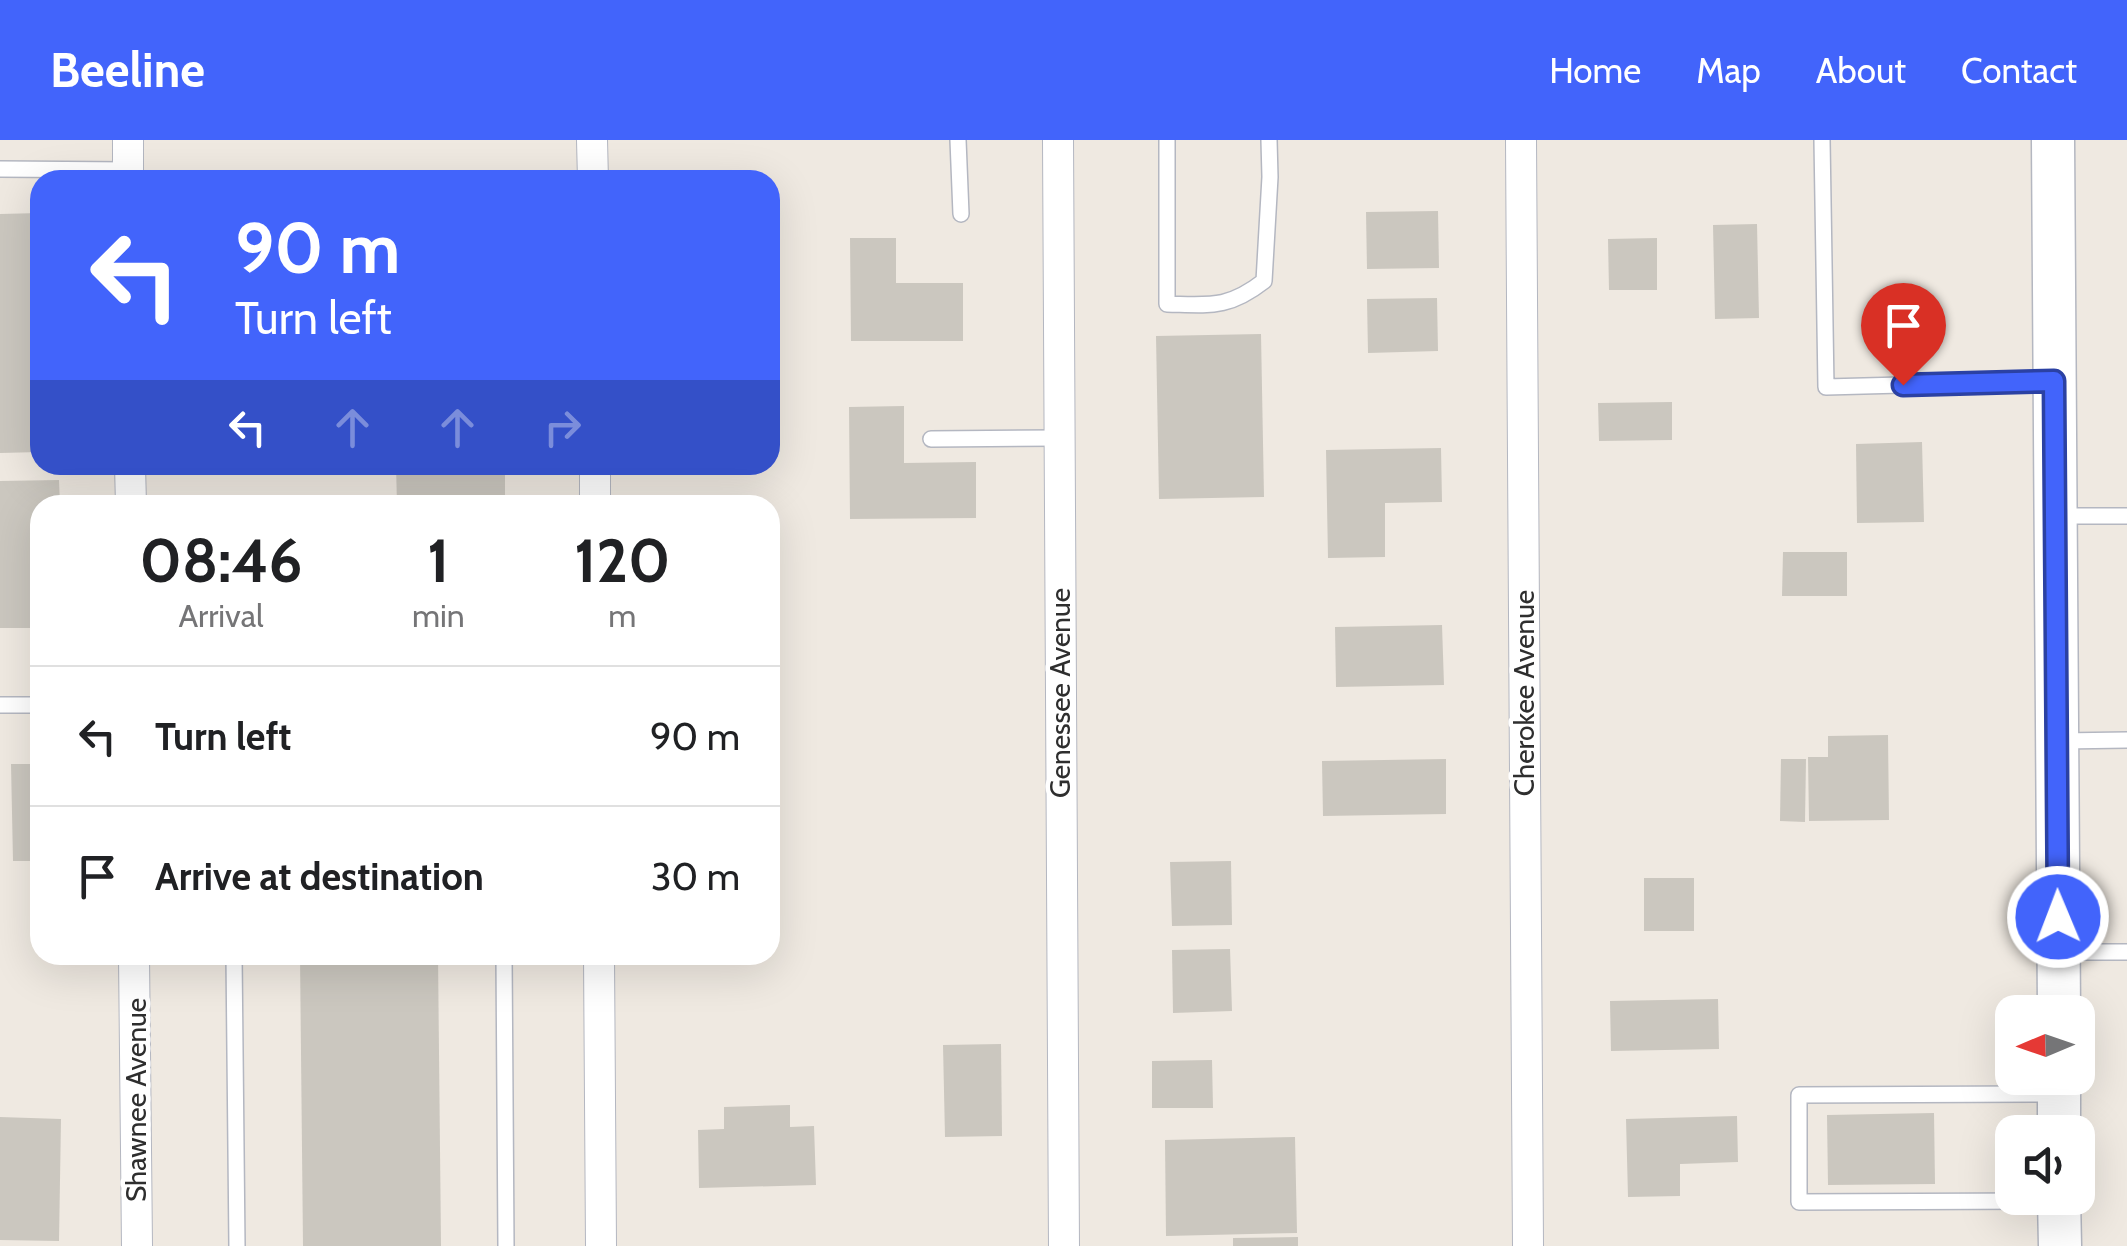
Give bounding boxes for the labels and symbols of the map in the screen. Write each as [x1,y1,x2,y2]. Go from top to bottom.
pin [1861,283,1946,386]
street label: Genessee Avenue [1043,588,1077,798]
street label: Cherokee Avenue [1507,590,1541,796]
position arrow [2006,865,2110,969]
north arrow [1995,995,2095,1095]
street label: Shawnee Avenue [119,998,153,1202]

